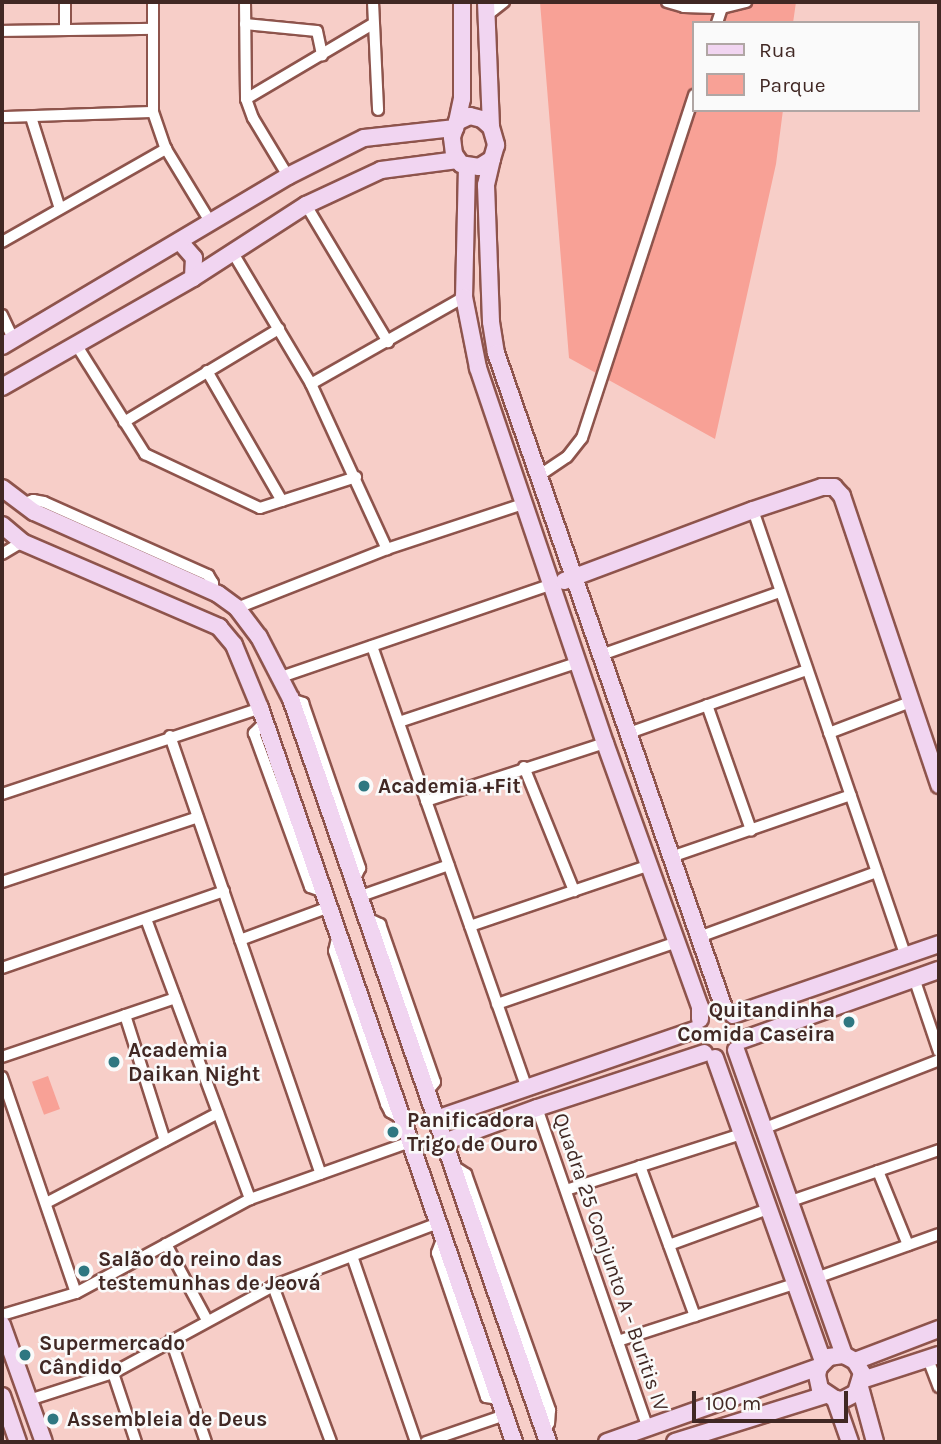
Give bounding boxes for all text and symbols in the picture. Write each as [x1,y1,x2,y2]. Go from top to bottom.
legend [692,21,920,112]
text: Rua [759,38,796,62]
text: Parque [759,73,826,97]
place label: Academia +Fit [378,773,521,799]
marker: Academia +Fit [356,778,372,794]
place label: Quitandinha Comida Caseira [677,997,835,1047]
marker: Quitandinha Comida Caseira [841,1014,857,1030]
place label: Academia Daikan Night [128,1037,260,1087]
marker: Academia Daikan Night [106,1054,122,1070]
place label: Panificadora Trigo de Ouro [407,1107,538,1157]
street label: Quadra 25 Conjunto A - Buritis IV [548,1110,674,1414]
marker: Panificadora Trigo de Ouro [385,1124,401,1140]
place label: Salão do reino das testemunhas de Jeová [98,1246,321,1296]
marker: Salão do reino das testemunhas de Jeová [76,1263,92,1279]
place label: Supermercado Cândido [39,1330,185,1380]
marker: Supermercado Cândido [17,1347,33,1363]
scale bar [696,1378,852,1422]
text: 100 m [705,1391,762,1415]
place label: Assembleia de Deus [67,1406,267,1432]
marker: Assembleia de Deus [45,1411,61,1427]

